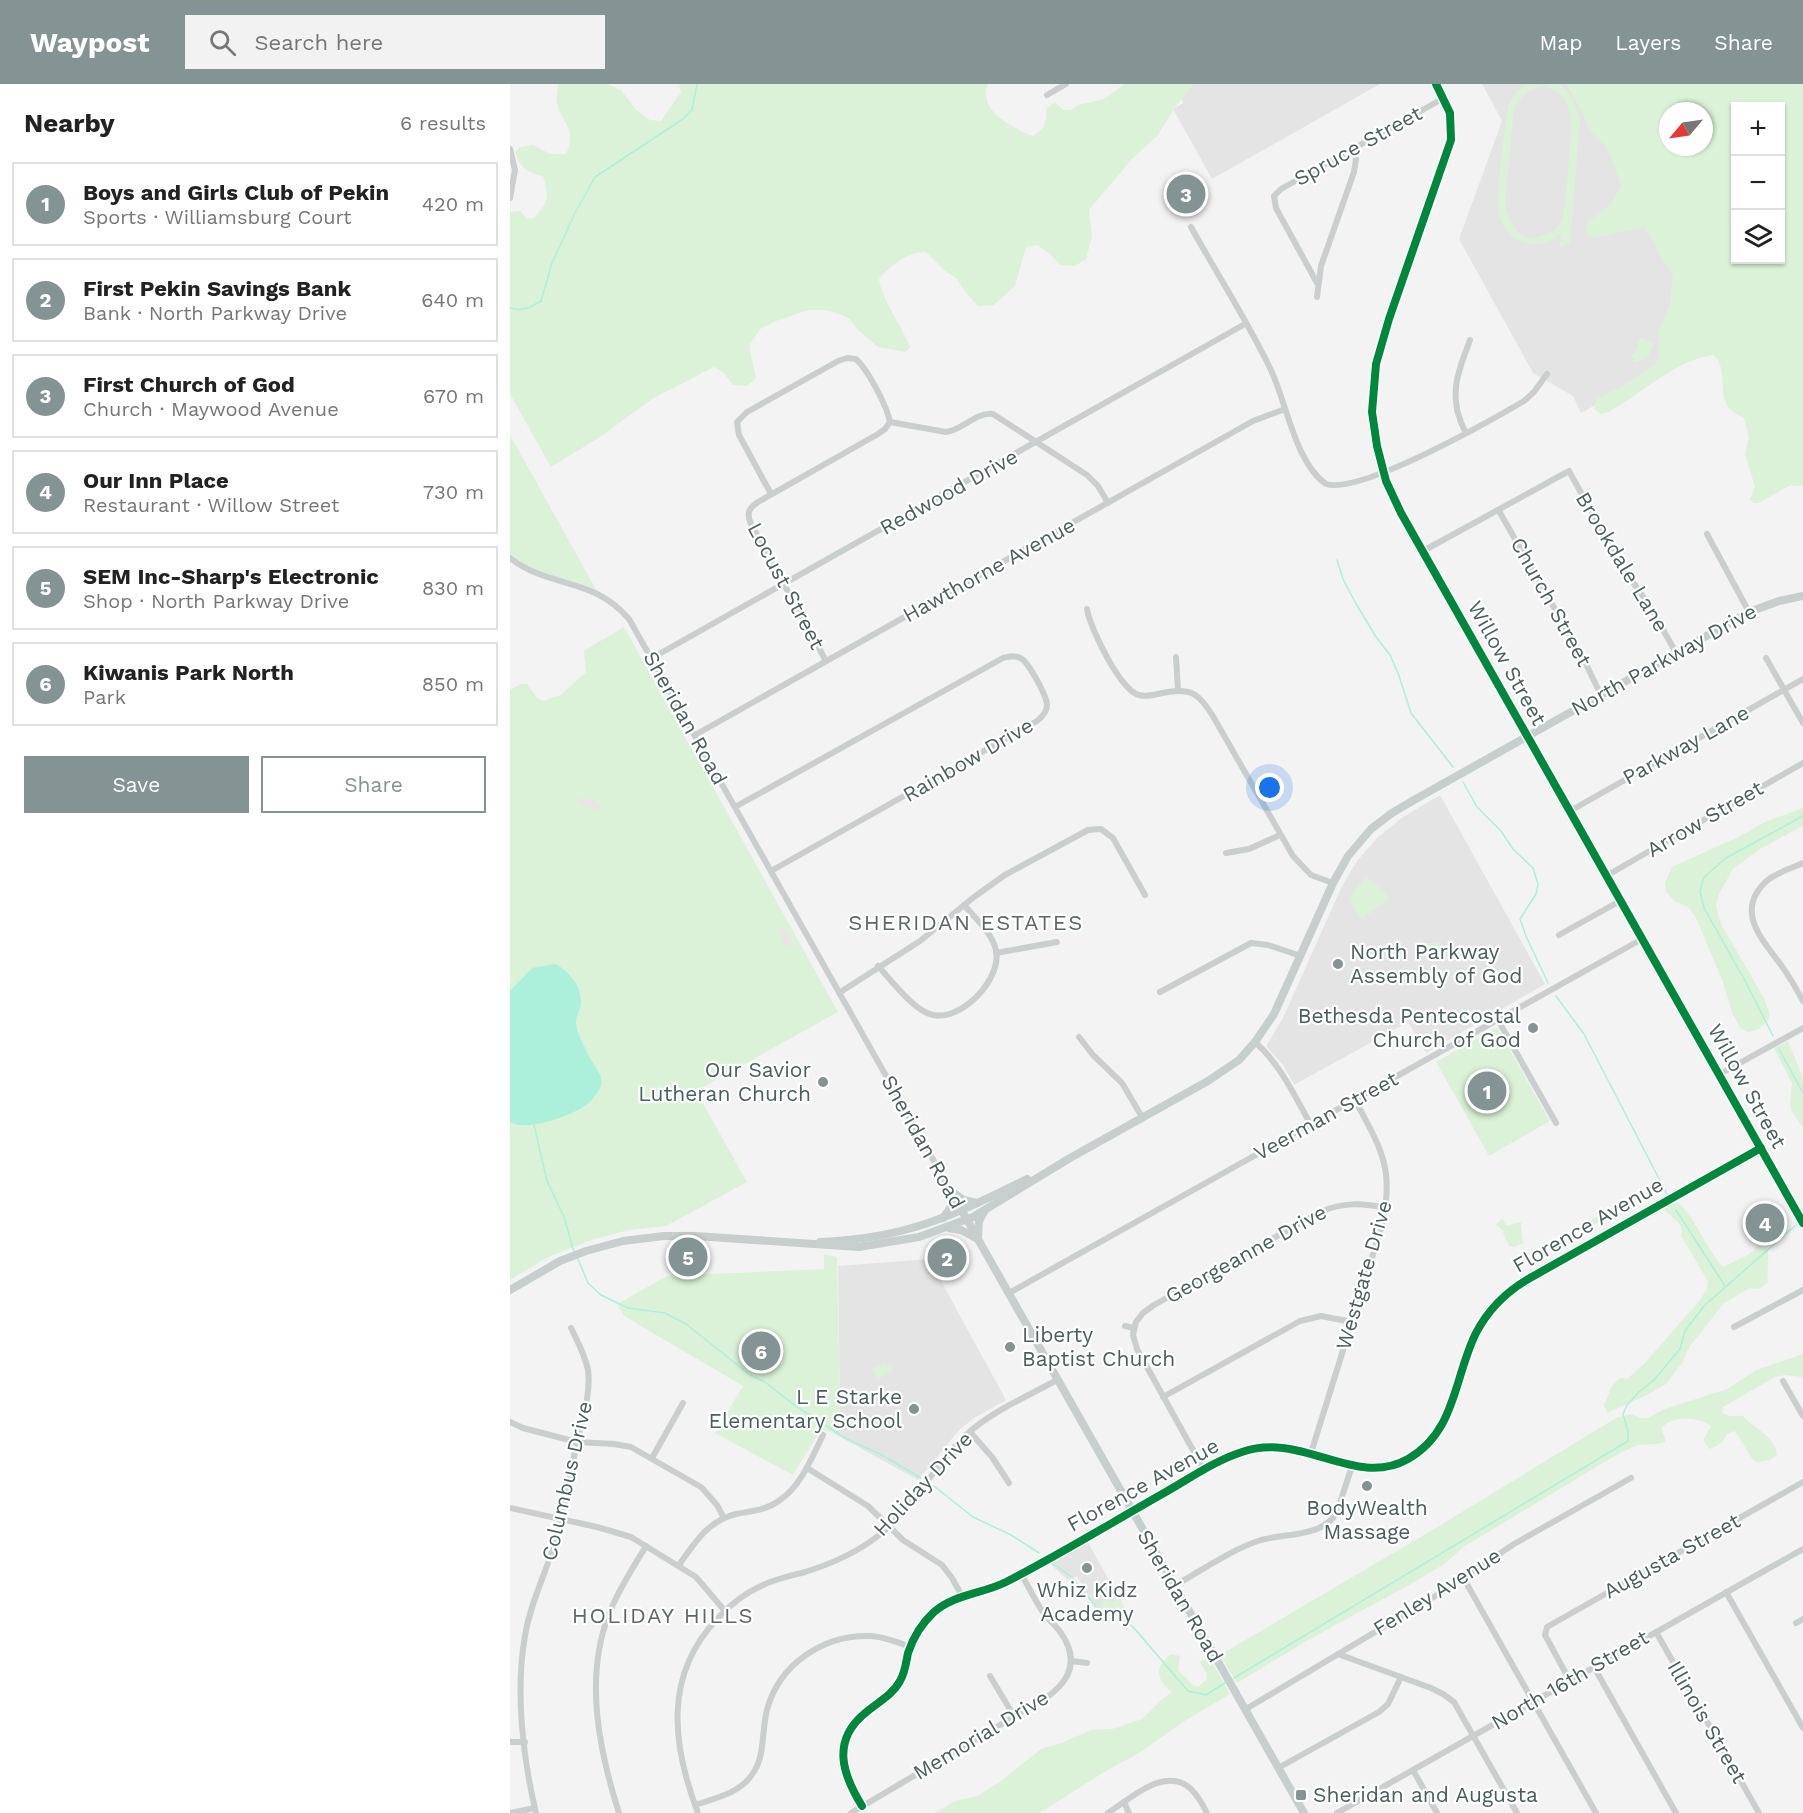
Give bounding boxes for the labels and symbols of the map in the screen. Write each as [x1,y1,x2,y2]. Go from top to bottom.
street label: Spruce Street [1289,100,1426,191]
north arrow [1659,102,1713,156]
pin: 3 [1166,172,1206,216]
street label: Redwood Drive [875,443,1022,540]
street label: Brookdale Lane [1571,487,1674,636]
street label: Hawthorne Avenue [898,512,1079,627]
street label: Locust Street [743,518,830,654]
street label: Church Street [1506,533,1597,671]
street label: Willow Street [1463,596,1552,729]
street label: North Parkway Drive [1567,598,1761,721]
street label: Sheridan Road [638,646,733,789]
street label: Parkway Lane [1618,699,1753,790]
street label: Rainbow Drive [898,712,1037,807]
your location [1255,773,1284,802]
street label: Arrow Street [1642,775,1768,862]
district label: SHERIDAN ESTATES [848,910,1084,935]
place label: North Parkway Assembly of God [1350,939,1523,988]
marker: North Parkway Assembly of God [1331,957,1345,971]
place label: Bethesda Pentecostal Church of God [1298,1003,1522,1052]
street label: Willow Street [1703,1019,1792,1152]
marker: Bethesda Pentecostal Church of God [1526,1021,1540,1035]
place label: Our Savior Lutheran Church [638,1057,811,1106]
street label: Veerman Street [1249,1066,1402,1165]
pin: 1 [1468,1068,1506,1114]
street label: Sheridan Road [876,1070,971,1213]
marker: Our Savior Lutheran Church [816,1075,830,1089]
street label: Florence Avenue [1508,1171,1667,1278]
street label: Westgate Drive [1330,1197,1397,1353]
street label: Georgeanne Drive [1161,1199,1331,1308]
pin: 4 [1746,1200,1784,1246]
pin: 5 [668,1234,708,1280]
pin: 2 [928,1236,966,1280]
place label: Liberty Baptist Church [1022,1322,1175,1371]
pin: 6 [742,1328,780,1374]
marker: Liberty Baptist Church [1003,1340,1017,1354]
place label: L E Starke Elementary School [709,1384,903,1433]
street label: Columbus Drive [536,1399,597,1563]
marker: L E Starke Elementary School [907,1402,921,1416]
street label: Holiday Drive [868,1426,977,1541]
street label: Florence Avenue [1062,1433,1223,1537]
marker: BodyWealth Massage [1360,1479,1374,1493]
place label: BodyWealth Massage [1306,1495,1428,1544]
street label: Augusta Street [1599,1508,1745,1603]
street label: Sheridan Road [1132,1525,1229,1667]
street label: Fenley Avenue [1368,1542,1505,1641]
marker: Whiz Kidz Academy [1080,1561,1094,1575]
place label: Whiz Kidz Academy [1037,1577,1137,1626]
district label: HOLIDAY HILLS [572,1603,754,1628]
street label: North 16th Street [1487,1624,1653,1735]
street label: Illinois Street [1662,1656,1753,1788]
street label: Memorial Drive [908,1684,1053,1785]
place label: Sheridan and Augusta [1313,1782,1538,1807]
marker: Sheridan and Augusta [1294,1788,1308,1802]

